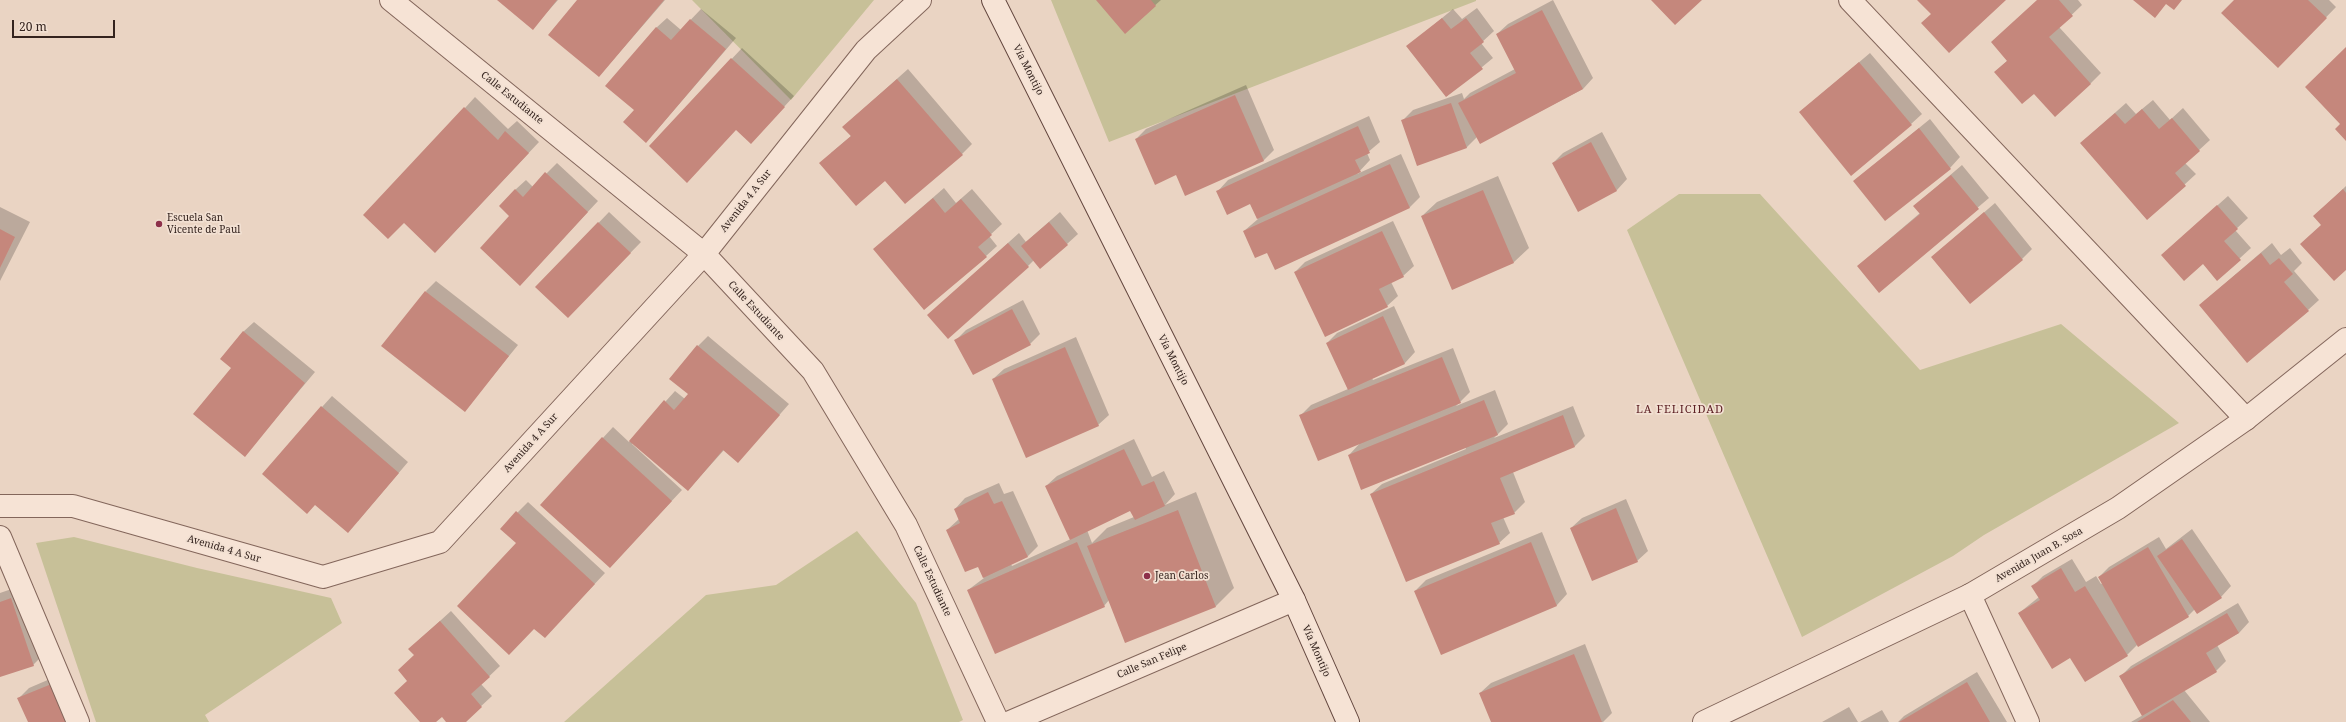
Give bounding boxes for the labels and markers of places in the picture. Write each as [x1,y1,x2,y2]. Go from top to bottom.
place label: Escuela San Vicente de Paul [167,212,240,236]
marker: Escuela San Vicente de Paul [154,219,164,229]
place label: Jean Carlos [1155,570,1208,582]
marker: Jean Carlos [1142,571,1152,581]

